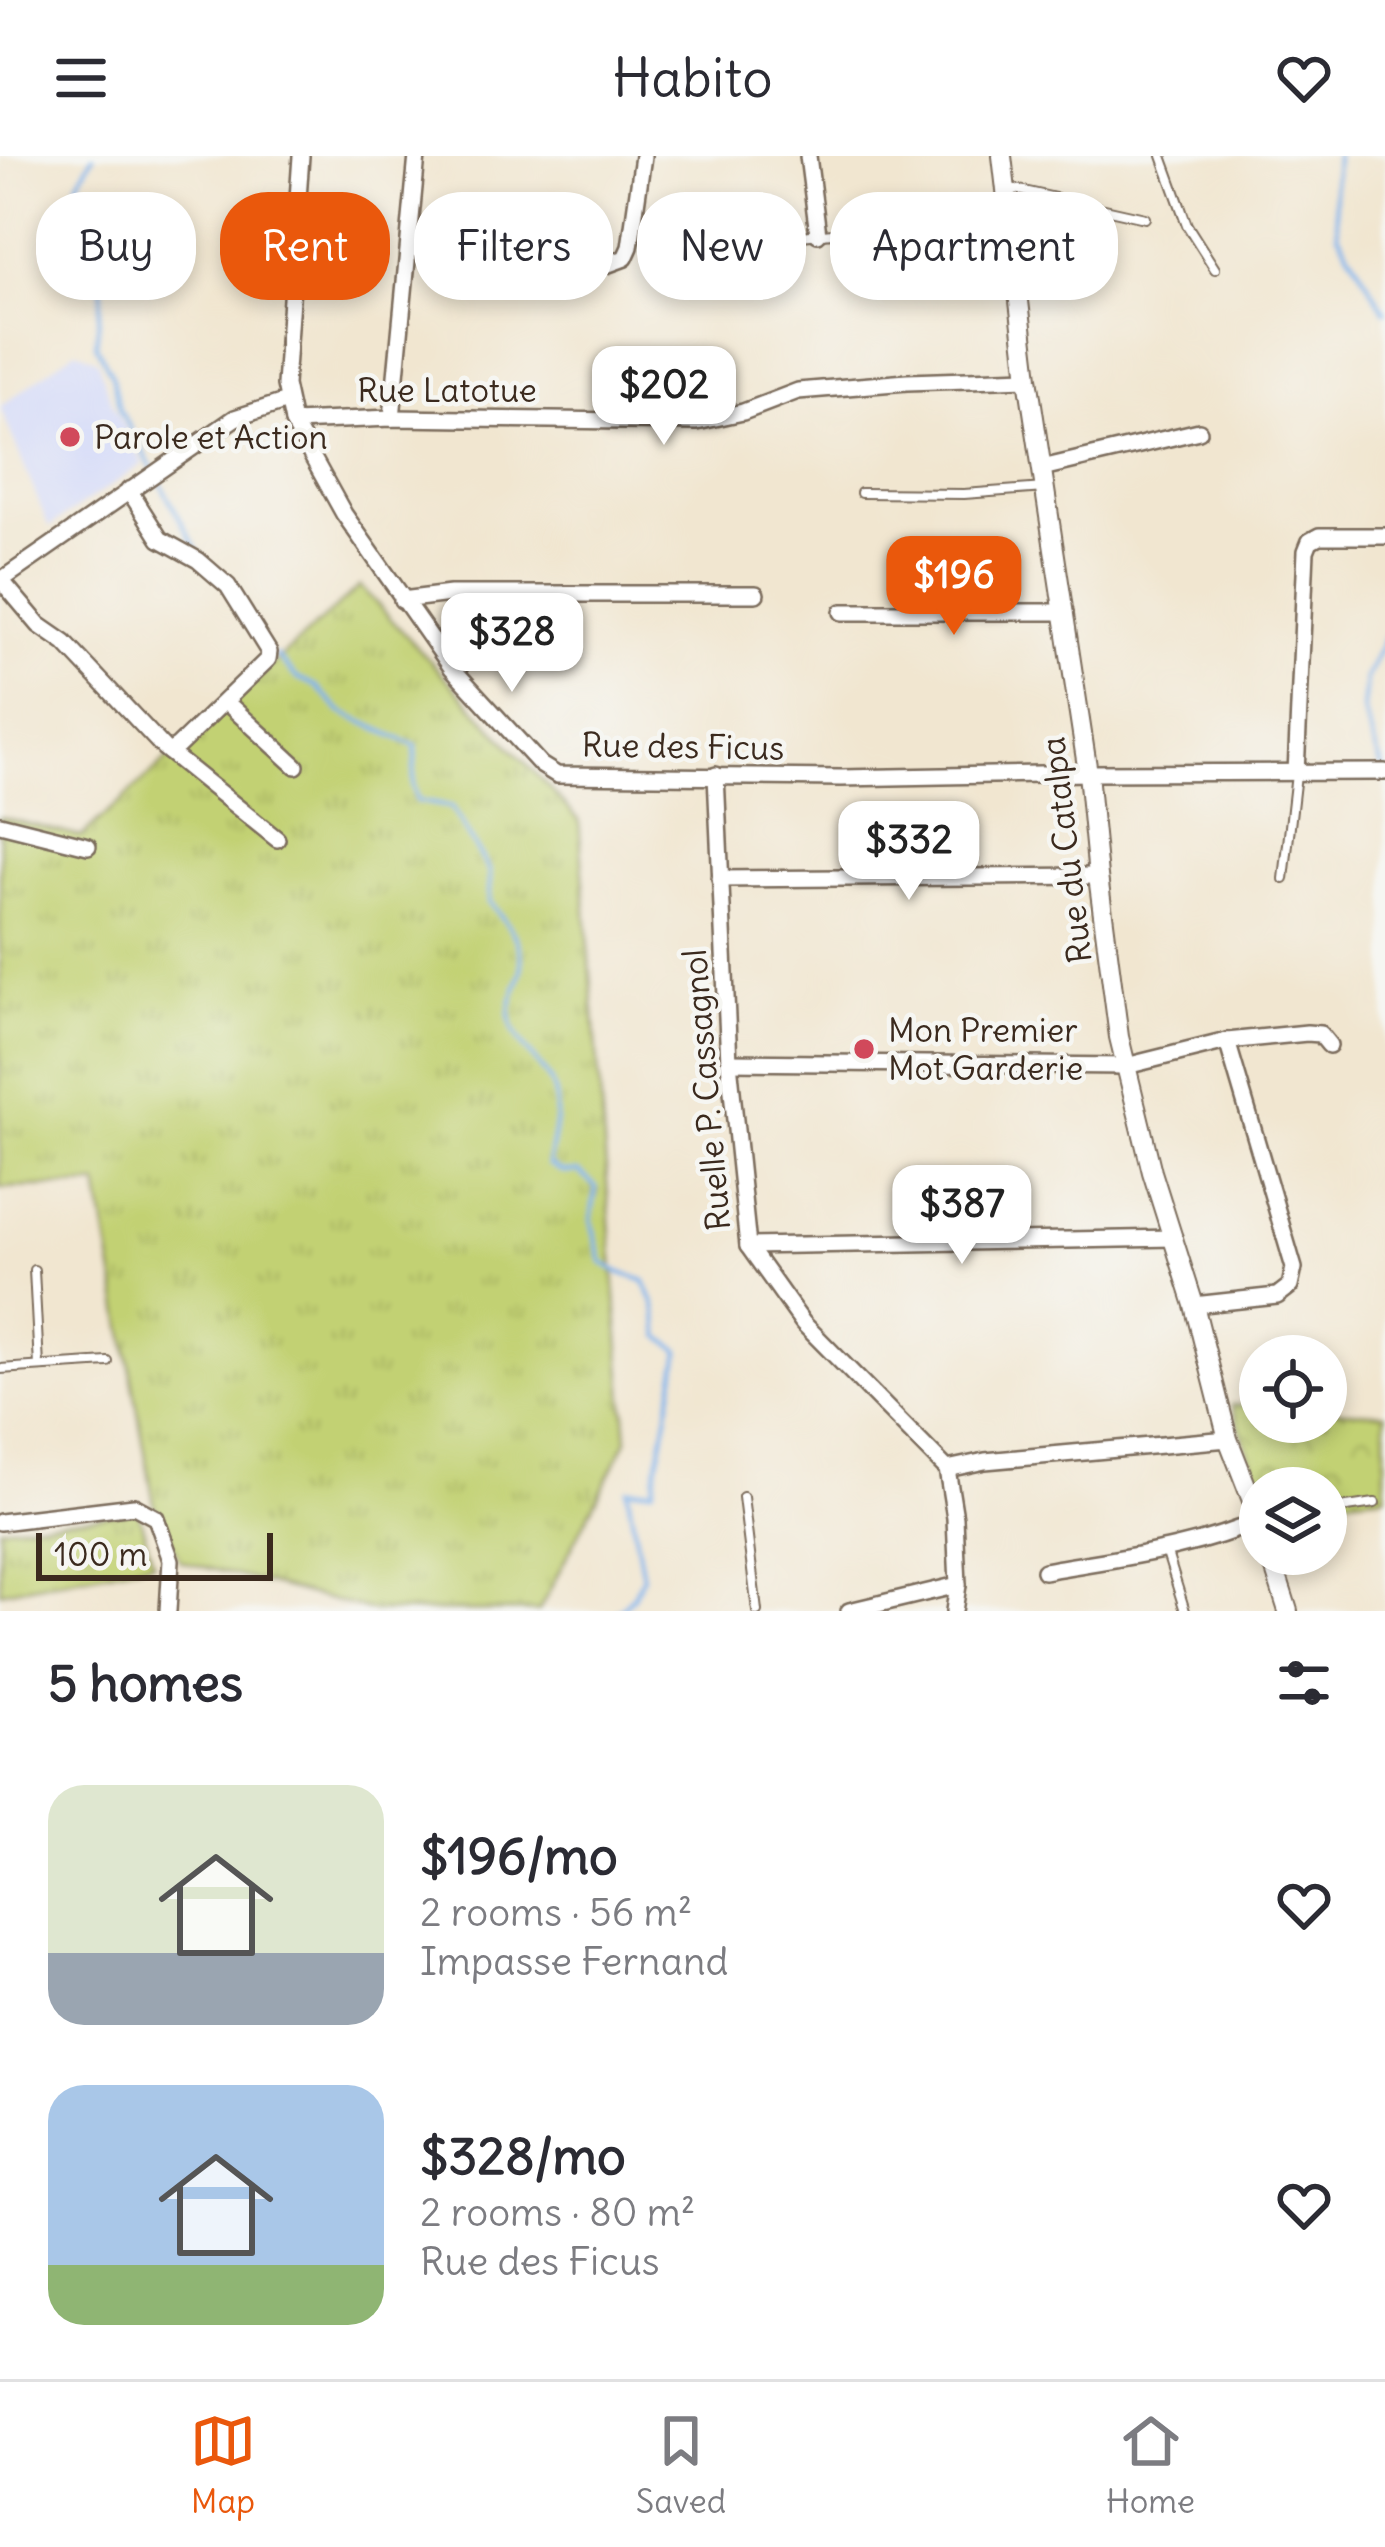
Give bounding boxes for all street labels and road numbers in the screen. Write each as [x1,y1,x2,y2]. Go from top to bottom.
street label: Rue Latotue [357,369,537,411]
street label: Rue des Ficus [581,723,785,769]
street label: Rue du Catalpa [1031,735,1101,965]
street label: Ruelle P. Cassagnol [673,948,739,1232]

